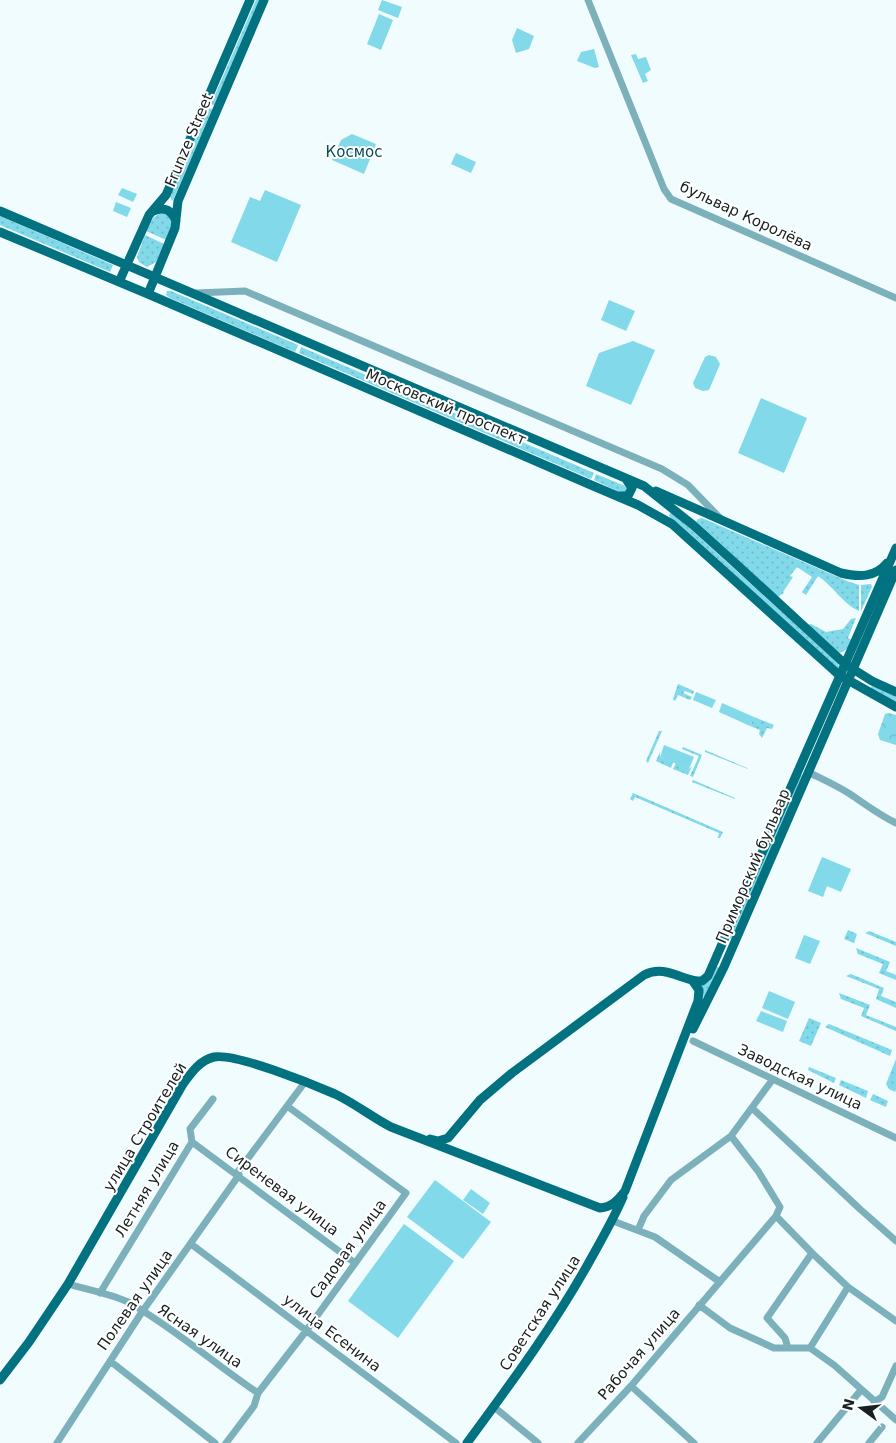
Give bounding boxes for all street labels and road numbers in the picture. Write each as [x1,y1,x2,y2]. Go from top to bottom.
street label: Frunze Street [161,90,217,190]
street label: бульвар Королёва [677,177,815,255]
street label: Московский проспект [363,365,529,449]
street label: Приморский бульвар [712,786,794,946]
street label: Заводская улица [735,1040,865,1114]
street label: улица Строителей [100,1060,190,1194]
street label: Летняя улица [111,1137,183,1241]
street label: Сиреневая улица [222,1142,342,1240]
street label: Садовая улица [306,1196,390,1302]
street label: Полевая улица [94,1246,176,1354]
street label: Советская улица [496,1252,584,1374]
street label: улица Есенина [280,1290,384,1376]
street label: Ясная улица [154,1300,246,1372]
street label: Рабочая улица [594,1304,684,1404]

